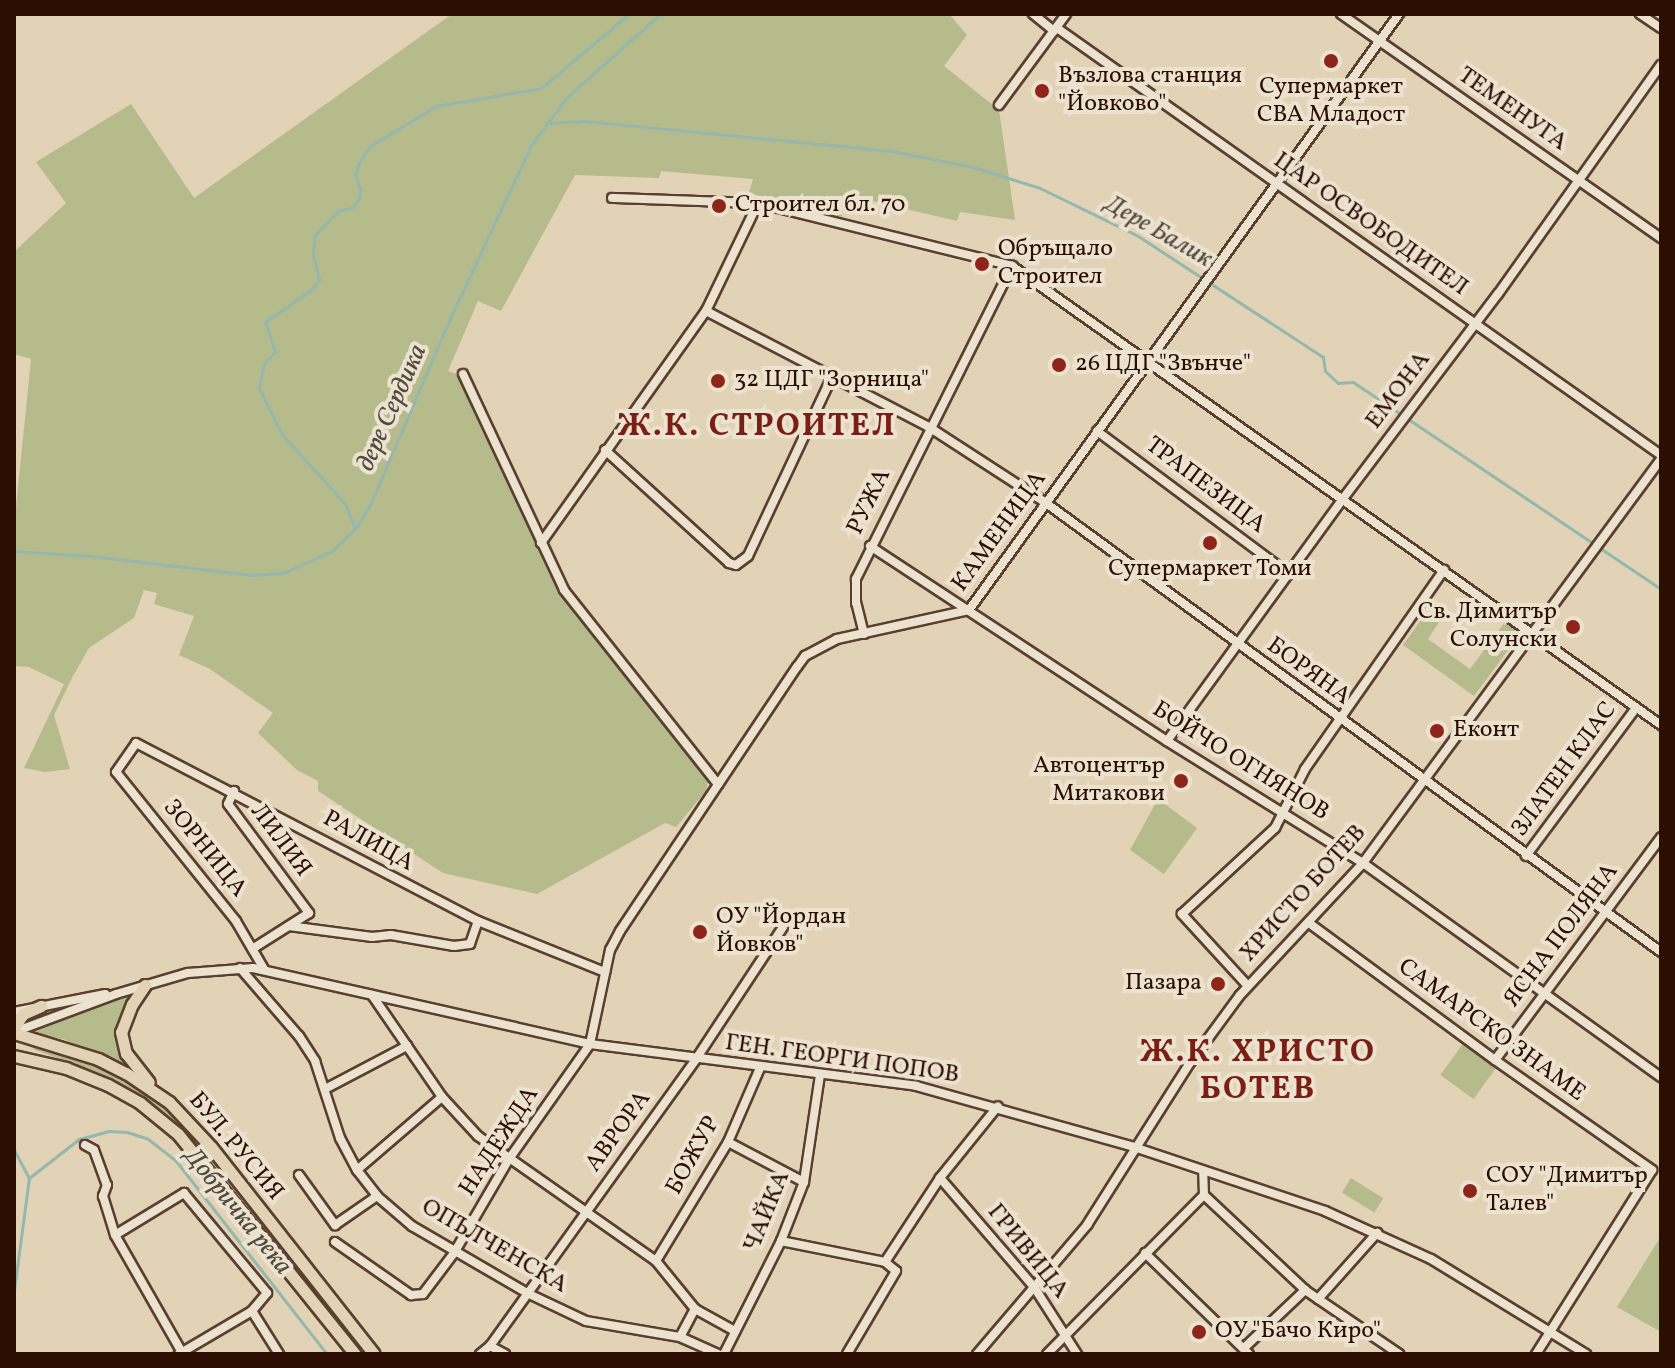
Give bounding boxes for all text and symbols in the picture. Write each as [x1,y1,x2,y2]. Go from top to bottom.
marker: Супермаркет CBA Младост [1322,52,1340,70]
street label: ТЕМЕНУГА [1452,62,1572,158]
place label: Възлова станция "Йовково" [1058,63,1242,119]
place label: Супермаркет CBA Младост [1257,74,1405,130]
marker: Възлова станция "Йовково" [1033,82,1051,100]
street label: ЦАР ОСВОБОДИТЕЛ [1267,147,1473,303]
water label: Дере Балик [1099,189,1217,275]
place label: Строител бл. 70 [735,192,906,220]
marker: Строител бл. 70 [710,197,728,215]
place label: Обръщало Строител [998,236,1113,292]
marker: Обръщало Строител [973,255,991,273]
water label: дере Сердика [351,340,435,476]
street label: ЕМОНА [1361,347,1437,435]
place label: 26 ЦДГ "Звънче" [1075,351,1252,379]
marker: 26 ЦДГ "Звънче" [1050,356,1068,374]
place label: 32 ЦДГ "Зорница" [734,367,930,395]
marker: 32 ЦДГ "Зорница" [709,372,727,390]
district label: Ж.К. СТРОИТЕЛ [617,408,897,446]
street label: ТРАПЕЗИЦА [1139,432,1271,540]
street label: РУЖА [842,464,898,540]
street label: КАМЕНИЦА [947,466,1053,598]
marker: Супермаркет Томи [1201,534,1219,552]
place label: Супермаркет Томи [1108,556,1312,584]
place label: Св. Димитър Солунски [1418,599,1557,655]
marker: Св. Димитър Солунски [1564,618,1582,636]
street label: БОРЯНА [1260,632,1356,712]
street label: БОЙЧО ОГНЯНОВ [1146,696,1334,828]
street label: ЗЛАТЕН КЛАС [1506,697,1624,843]
place label: Еконт [1453,717,1519,745]
marker: Еконт [1428,722,1446,740]
place label: Автоцентър Митакови [1033,753,1165,809]
marker: Автоцентър Митакови [1172,772,1190,790]
street label: ЗОРНИЦА [156,794,252,904]
street label: ЛИЛИЯ [243,799,317,883]
street label: РАЛИЦА [317,805,419,879]
street label: ХРИСТО БОТЕВ [1235,819,1373,969]
street label: ЯСНА ПОЛЯНА [1499,859,1625,1013]
place label: ОУ "Йордан Йовков" [716,904,847,960]
marker: ОУ "Йордан Йовков" [691,923,709,941]
street label: САМАРСКО ЗНАМЕ [1392,953,1590,1109]
place label: Пазара [1125,970,1202,998]
marker: Пазара [1209,975,1227,993]
street label: ГЕН. ГЕОРГИ ПОПОВ [723,1029,961,1091]
district label: Ж.К. ХРИСТО БОТЕВ [1140,1035,1376,1110]
street label: НАДЕЖДА [454,1082,546,1202]
street label: АВРОРА [580,1086,658,1178]
street label: БУЛ. РУСИЯ [181,1087,289,1207]
street label: БОЖУР [661,1112,727,1200]
water label: Добричка река [176,1142,298,1282]
place label: СОУ "Димитър Талев" [1486,1163,1649,1219]
street label: ЧАЙКА [739,1167,797,1257]
marker: СОУ "Димитър Талев" [1461,1182,1479,1200]
street label: ОПЪЛЧЕНСКА [416,1194,572,1300]
street label: ГРИВИЦА [980,1199,1074,1305]
place label: ОУ "Бачо Киро" [1215,1318,1382,1346]
marker: ОУ "Бачо Киро" [1190,1323,1208,1341]

